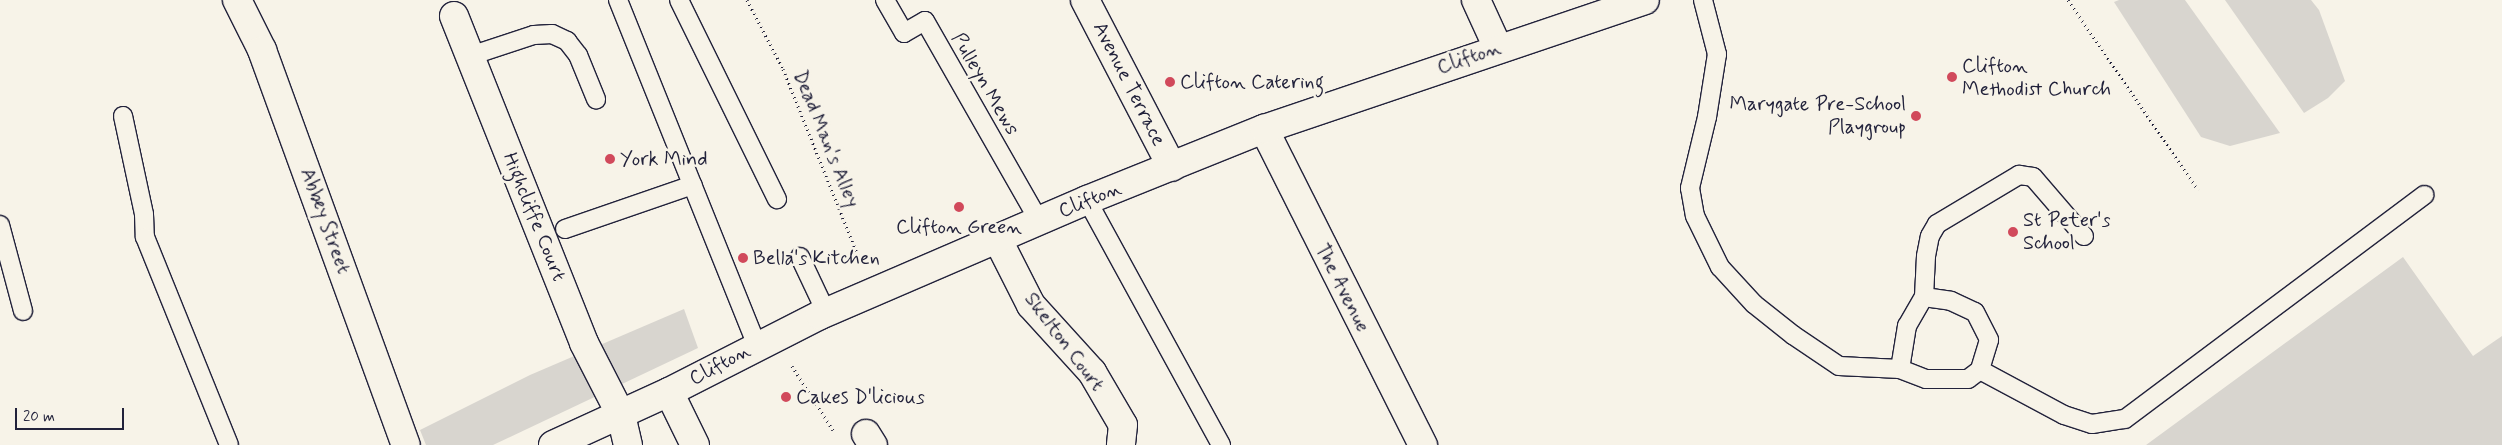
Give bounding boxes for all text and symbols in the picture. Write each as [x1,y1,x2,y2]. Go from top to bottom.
street label: Avenue Terrace [1089,21,1169,147]
street label: Pulleyn Mews [946,29,1024,139]
street label: Clifton [1434,36,1504,80]
place label: Clifton Methodist Church [1962,54,2111,101]
street label: Dead Man's Alley [787,66,865,212]
place label: Clifton Catering [1180,70,1325,94]
marker: Clifton Methodist Church [1946,71,1958,83]
marker: Clifton Catering [1164,76,1176,88]
place label: Marygate Pre-School Playgroup [1732,92,1906,139]
marker: Marygate Pre-School Playgroup [1910,110,1922,122]
place label: York Mind [620,147,708,171]
street label: Highcliffe Court [497,149,571,285]
marker: York Mind [604,153,616,165]
street label: Abbey Street [294,163,356,279]
street label: Clifton [1055,177,1125,223]
marker: Clifton Green [953,201,965,213]
place label: St Peter's School [2023,208,2106,255]
place label: Clifton Green [896,215,1022,239]
marker: St Peter's School [2007,226,2019,238]
street label: The Avenue [1309,239,1375,337]
place label: Bella's Kitchen [753,246,878,270]
marker: Bella's Kitchen [737,252,749,264]
street label: Skelton Court [1018,287,1110,397]
street label: Clifton [685,339,755,391]
place label: Cakes D'licious [796,385,925,409]
marker: Cakes D'licious [780,391,792,403]
scale bar [18,398,126,430]
text: 20 m [23,407,55,427]

